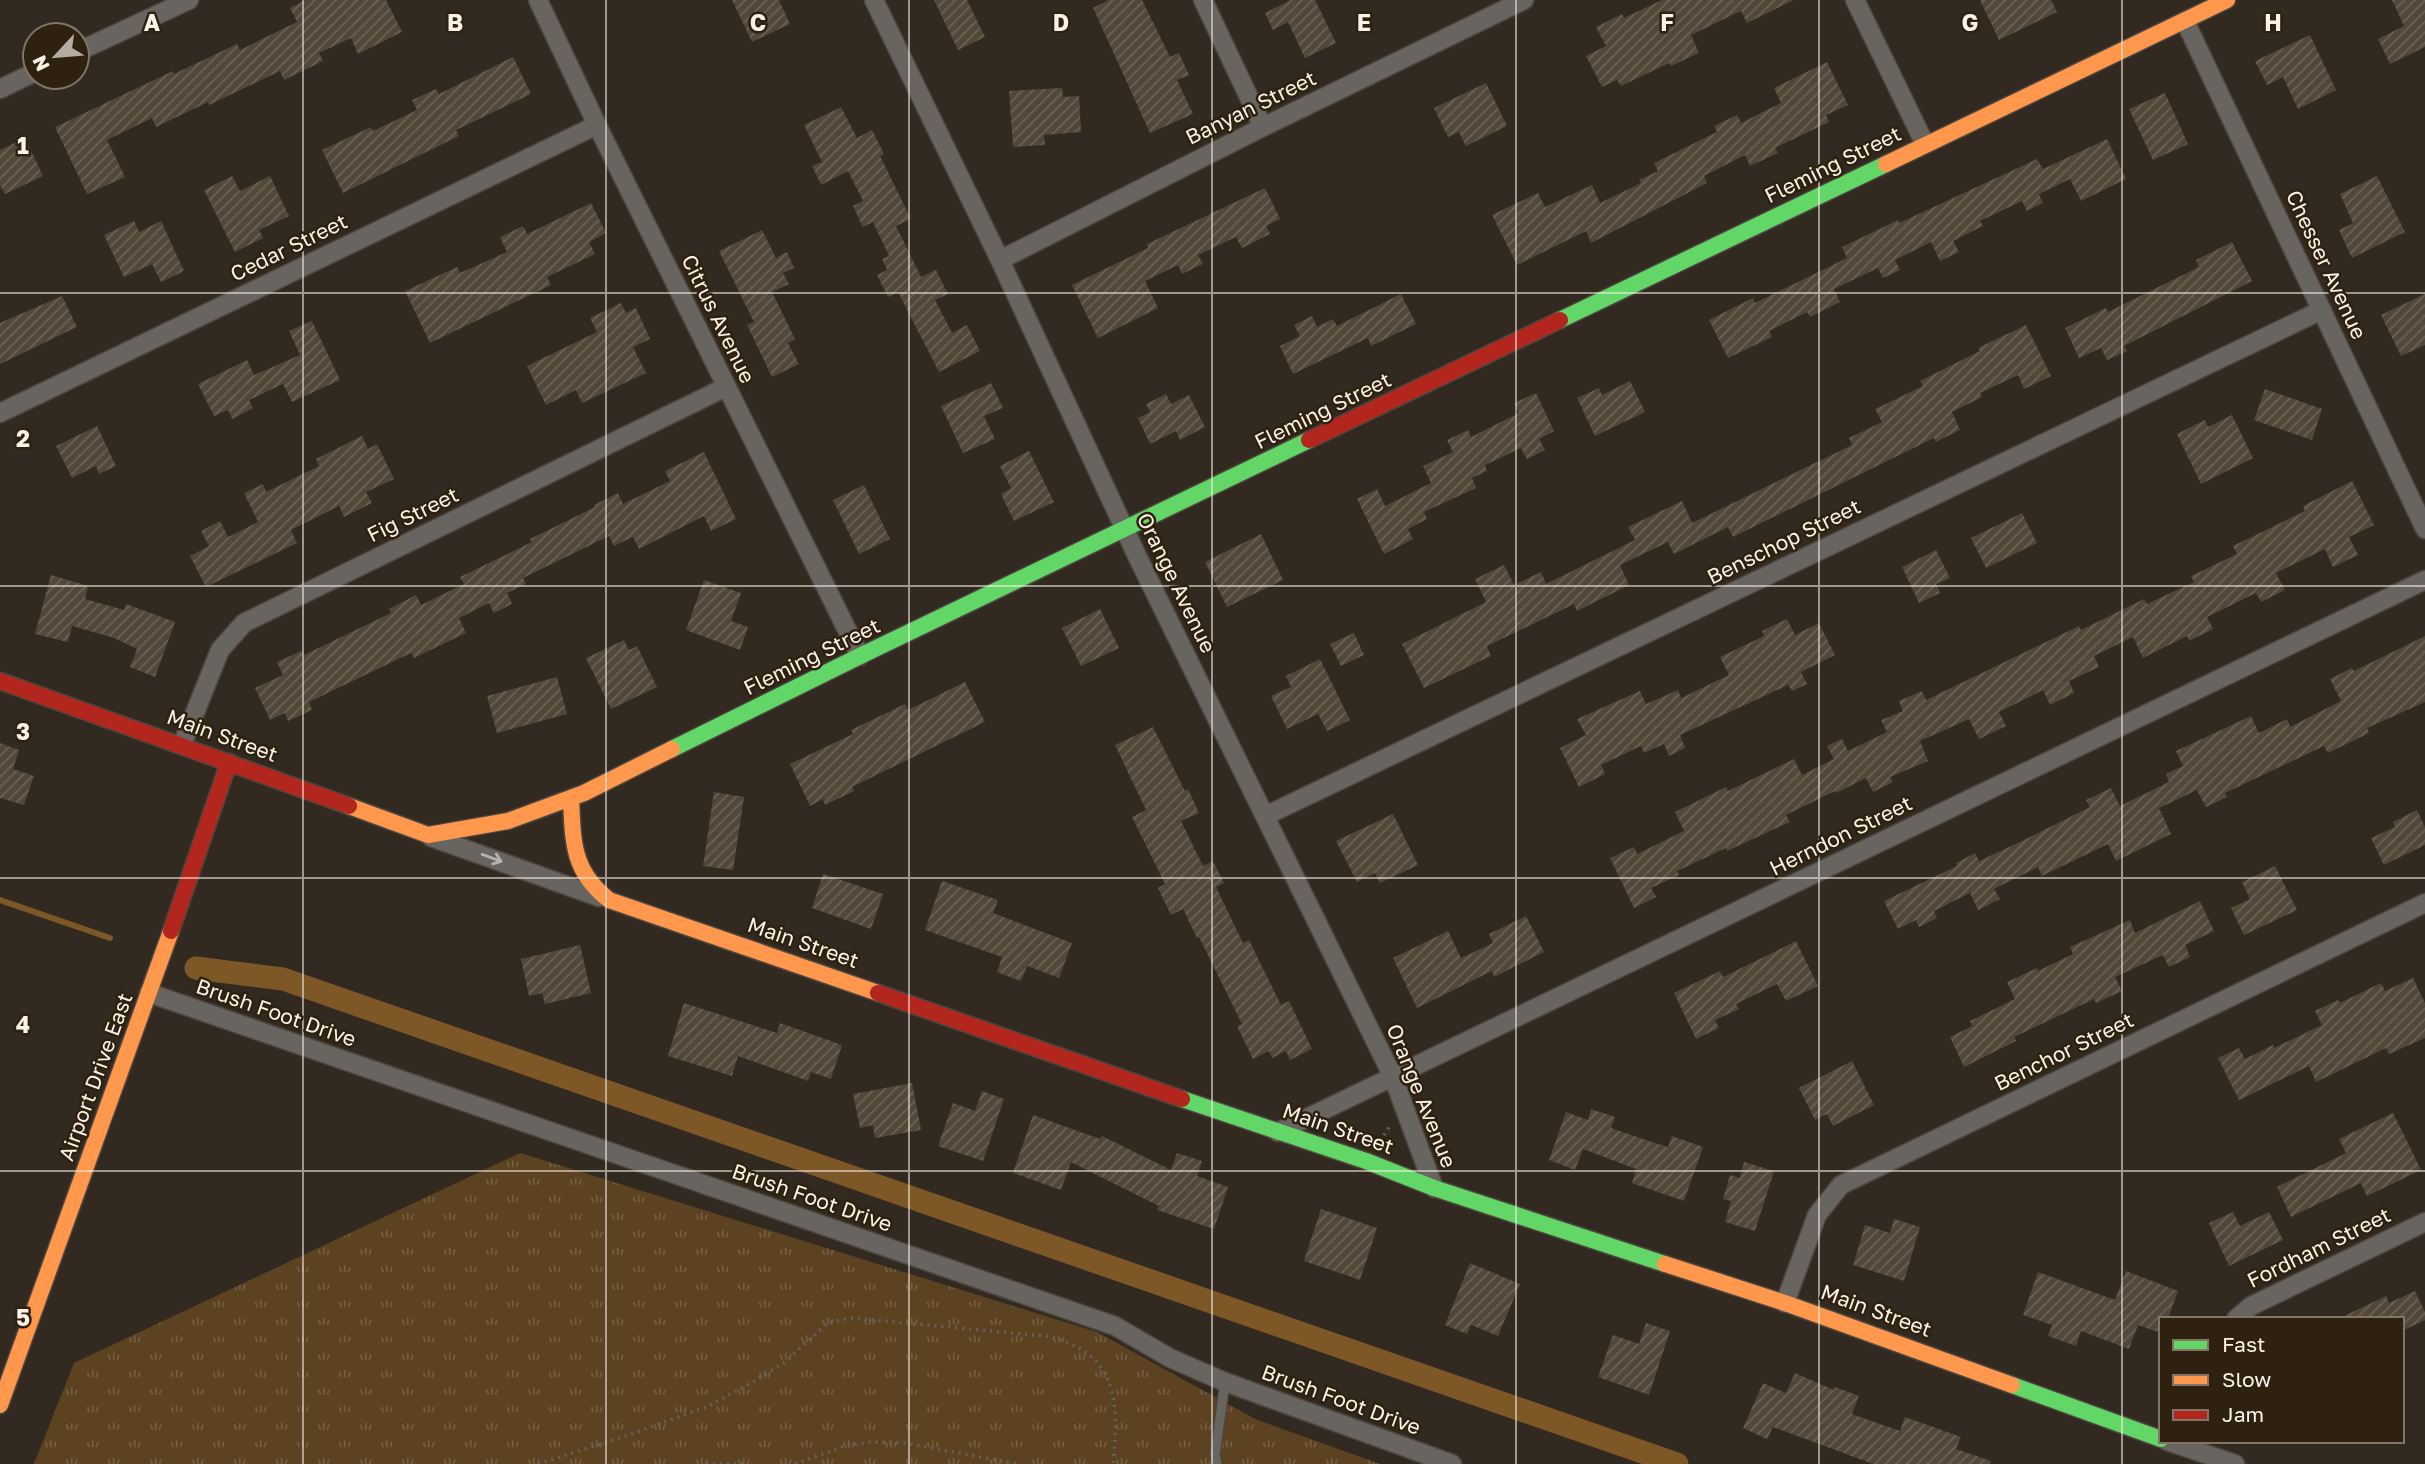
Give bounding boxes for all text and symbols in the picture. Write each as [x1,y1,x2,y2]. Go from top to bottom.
text: A [144,8,161,36]
text: B [447,8,463,36]
text: C [750,8,766,36]
text: D [1053,8,1069,36]
text: E [1357,8,1371,36]
text: F [1660,8,1674,36]
text: G [1962,8,1978,36]
text: H [2264,8,2282,36]
north arrow [21,21,91,91]
text: N [27,52,54,75]
street label: Banyan Street [1181,64,1320,150]
street label: Fleming Street [1760,120,1905,208]
text: 1 [17,131,29,159]
street label: Chesser Avenue [2281,186,2373,343]
street label: Cedar Street [226,208,351,287]
street label: Citrus Avenue [677,250,761,387]
street label: Fleming Street [1250,366,1395,454]
text: 2 [16,424,30,452]
street label: Fig Street [363,481,463,547]
street label: Benschop Street [1703,493,1865,590]
street label: Orange Avenue [1132,508,1222,657]
street label: Fleming Street [739,612,884,700]
street label: Main Street [163,703,281,767]
text: 3 [16,717,30,745]
street label: Herndon Street [1765,789,1916,881]
one-way arrow [481,853,503,866]
street label: Main Street [744,911,862,973]
street label: Brush Foot Drive [193,973,360,1052]
street label: Airport Drive East [53,989,138,1164]
street label: Benchor Street [1990,1006,2137,1096]
text: 4 [16,1010,30,1038]
street label: Orange Avenue [1381,1020,1463,1171]
street label: Main Street [1279,1097,1397,1159]
street label: Brush Foot Drive [729,1158,896,1237]
street label: Fordham Street [2243,1201,2395,1293]
street label: Main Street [1817,1278,1935,1342]
text: 5 [16,1303,30,1331]
legend [2159,1317,2404,1443]
text: Fast [2222,1331,2265,1357]
street label: Brush Foot Drive [1258,1358,1424,1440]
text: Slow [2222,1366,2271,1392]
text: Jam [2222,1401,2264,1427]

